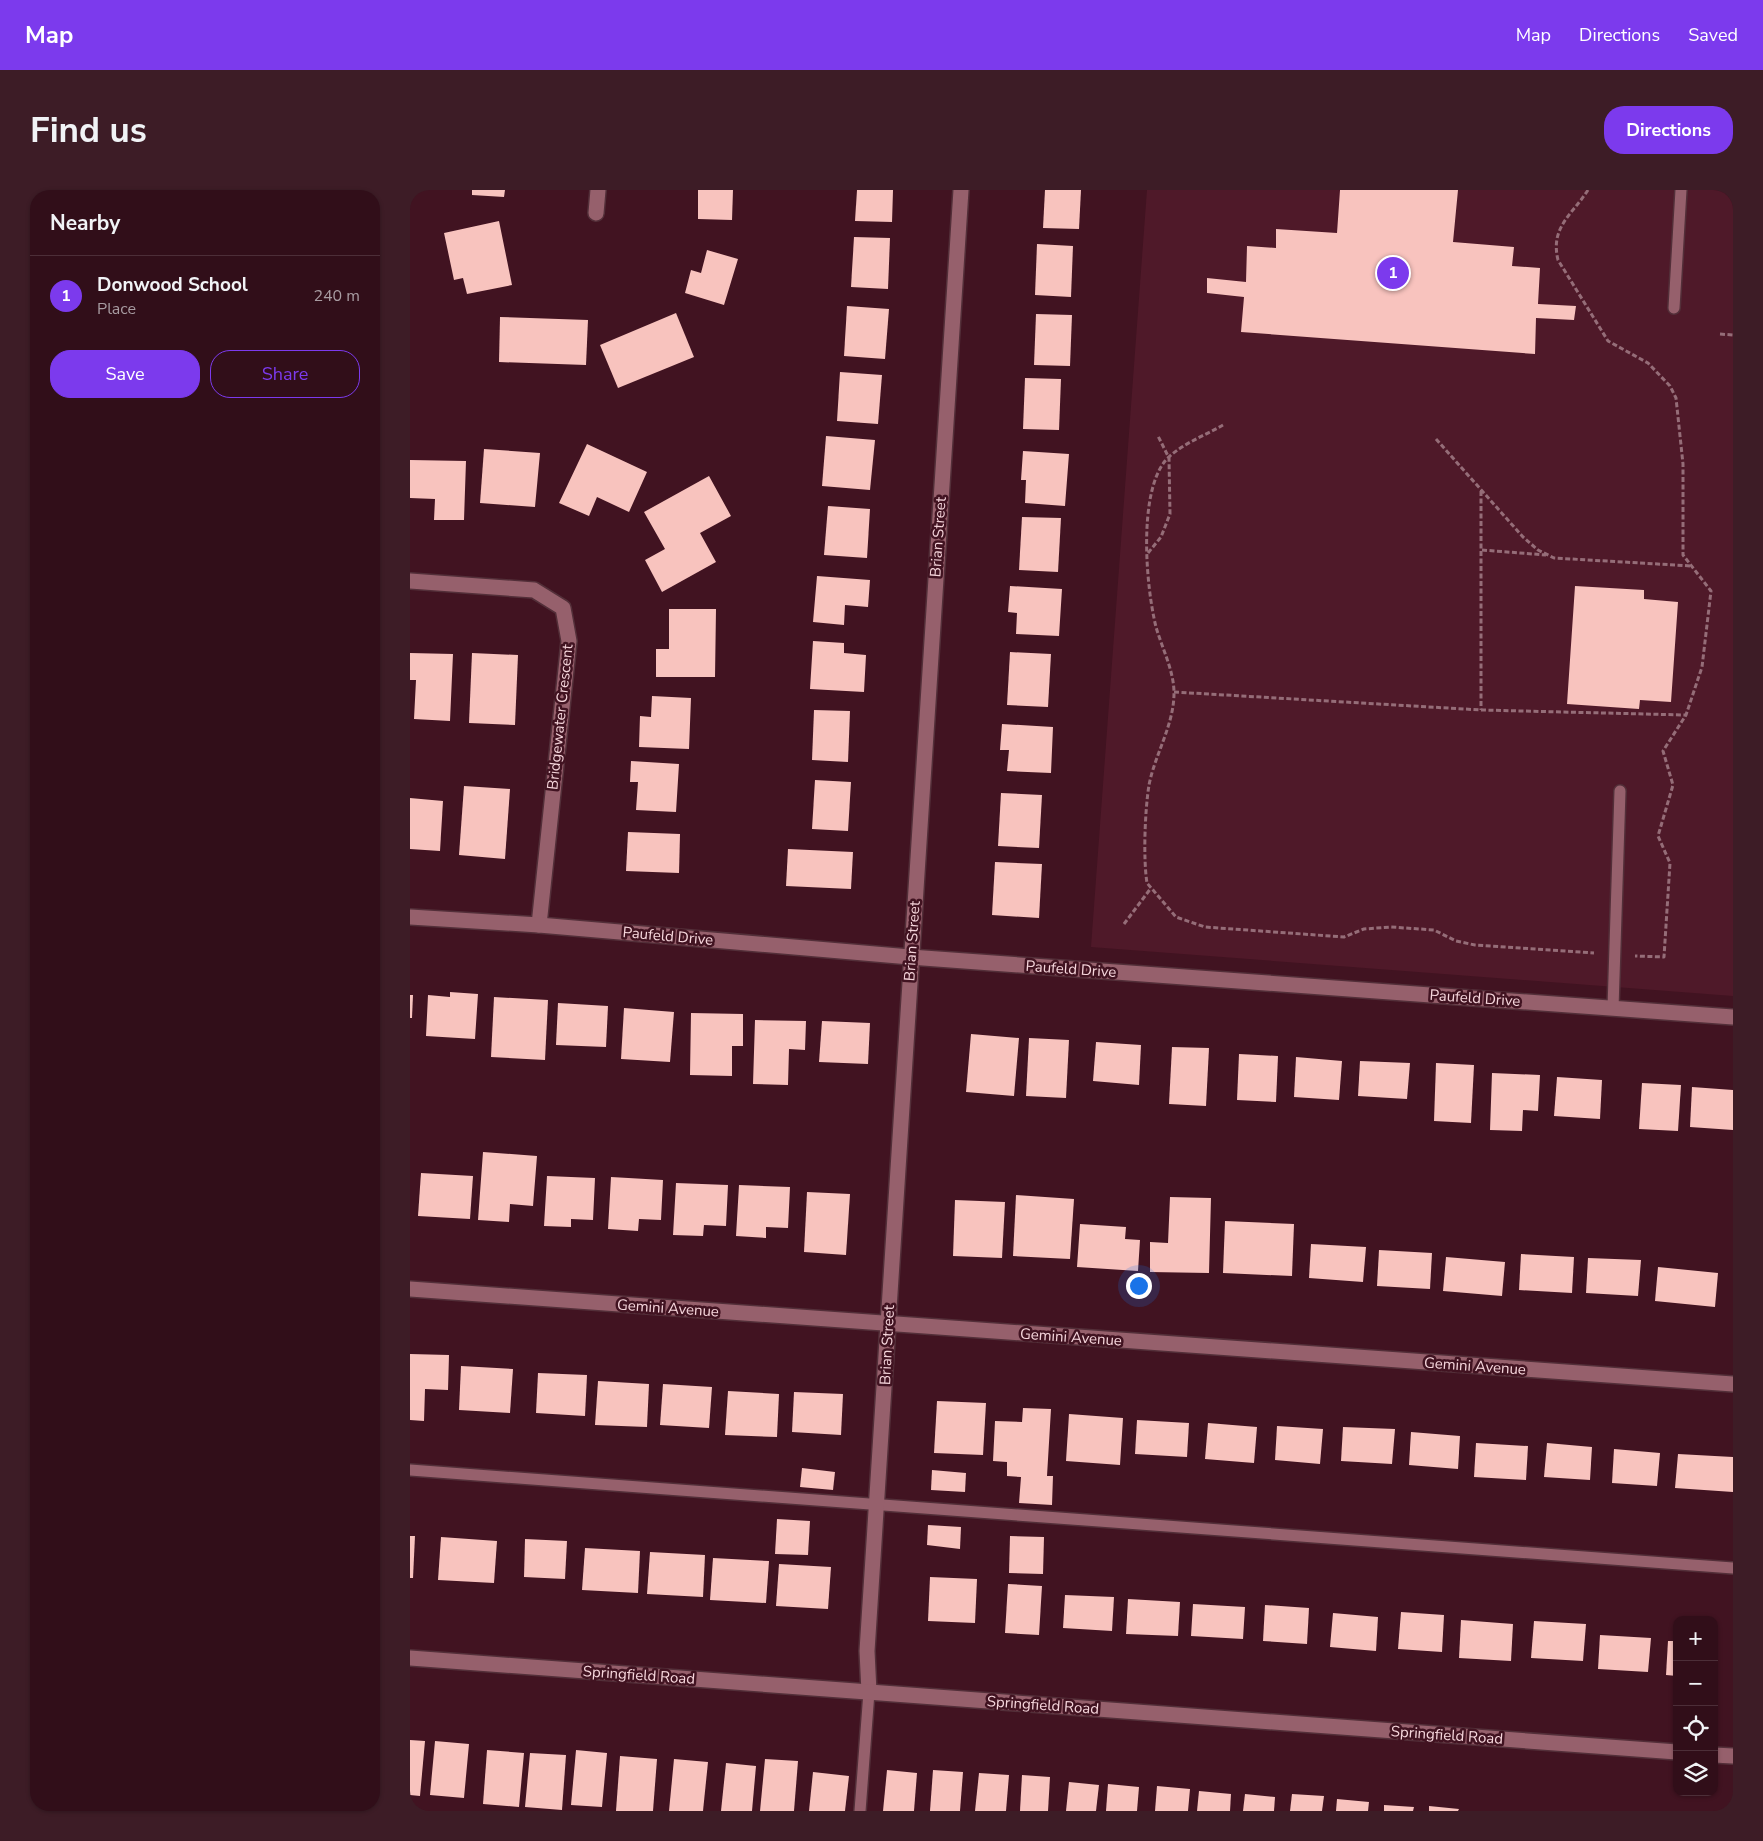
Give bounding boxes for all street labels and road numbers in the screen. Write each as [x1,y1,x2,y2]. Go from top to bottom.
street label: Brian Street [925,496,951,578]
street label: Bridgewater Crescent [542,642,578,791]
street label: Brian Street [899,900,925,982]
street label: Paufeld Drive [622,922,714,950]
street label: Paufeld Drive [1025,956,1117,982]
street label: Paufeld Drive [1429,985,1521,1011]
street label: Gemini Avenue [616,1294,720,1322]
street label: Brian Street [875,1304,899,1386]
street label: Gemini Avenue [1019,1323,1123,1351]
street label: Gemini Avenue [1423,1352,1527,1380]
street label: Springfield Road [582,1661,696,1689]
street label: Springfield Road [986,1691,1100,1719]
street label: Springfield Road [1390,1721,1504,1749]

